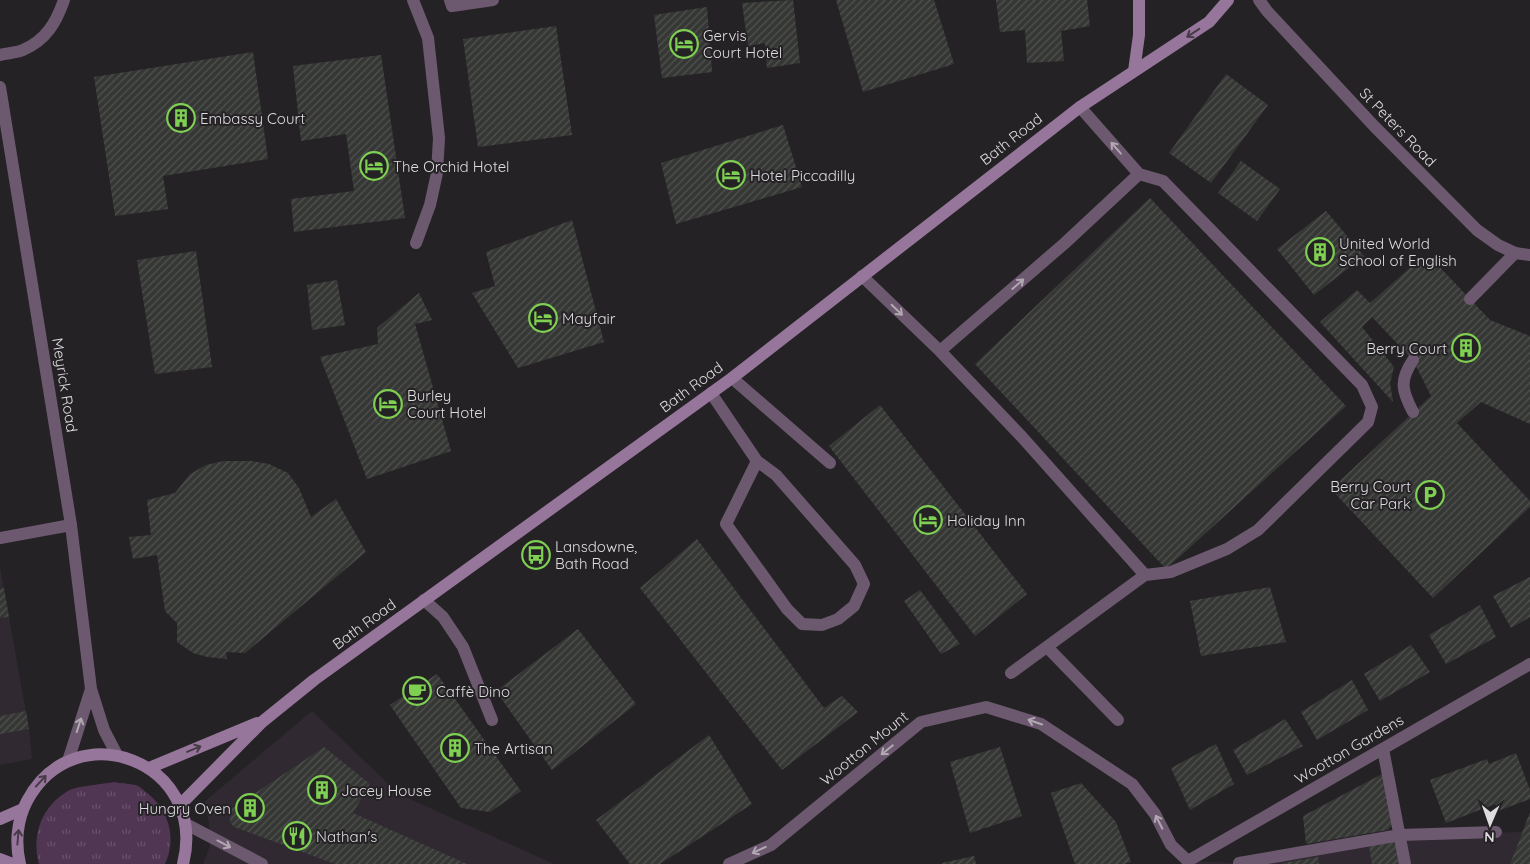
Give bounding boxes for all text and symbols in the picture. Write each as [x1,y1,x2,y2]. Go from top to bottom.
place label: Gervis Court Hotel [703,26,782,62]
one-way arrow [1186,28,1200,38]
hotel icon: Gervis Court Hotel [669,29,699,59]
street label: St Peters Road [1356,84,1440,170]
building icon: Embassy Court [166,103,196,133]
place label: Embassy Court [200,109,305,128]
street label: Bath Road [976,109,1046,169]
one-way arrow [1111,142,1122,155]
hotel icon: The Orchid Hotel [359,151,389,181]
place label: The Orchid Hotel [393,157,510,176]
hotel icon: Hotel Piccadilly [716,160,746,190]
place label: Hotel Piccadilly [750,166,855,185]
place label: United World School of English [1339,234,1457,270]
building icon: United World School of English [1305,237,1335,267]
one-way arrow [1012,278,1025,289]
hotel icon: Mayfair [528,303,558,333]
one-way arrow [891,304,904,316]
place label: Mayfair [562,309,616,328]
building icon: Berry Court [1451,333,1481,363]
street label: Meyrick Road [48,336,82,434]
place label: Berry Court [1366,339,1447,358]
street label: Bath Road [656,358,726,416]
place label: Burley Court Hotel [407,386,486,422]
hotel icon: Burley Court Hotel [373,389,403,419]
place label: Berry Court Car Park [1330,477,1411,513]
parking icon: Berry Court Car Park [1415,480,1445,510]
hotel icon: Holiday Inn [913,505,943,535]
place label: Holiday Inn [947,511,1025,530]
place label: Lansdowne, Bath Road [555,537,637,573]
bus stop icon: Lansdowne, Bath Road [521,540,551,570]
street label: Bath Road [329,595,399,653]
cafe icon: Caffè Dino [402,676,432,706]
place label: Caffè Dino [436,682,510,701]
street label: Wootton Mount [816,707,912,789]
street label: Wootton Gardens [1291,710,1407,788]
one-way arrow [1028,717,1043,726]
one-way arrow [75,718,85,734]
building icon: The Artisan [440,733,470,763]
place label: The Artisan [474,739,553,758]
one-way arrow [186,744,201,754]
one-way arrow [880,745,893,756]
one-way arrow [35,775,47,788]
building icon: Jacey House [307,775,337,805]
place label: Jacey House [341,781,431,800]
building icon: Hungry Oven [235,793,265,823]
place label: Hungry Oven [139,799,231,818]
north arrow [1465,799,1515,849]
one-way arrow [1154,815,1163,830]
restaurant icon: Nathan's [282,821,312,851]
place label: Nathan's [316,827,377,846]
text: N [1484,828,1495,846]
one-way arrow [13,829,23,845]
one-way arrow [216,840,231,849]
one-way arrow [752,846,767,856]

